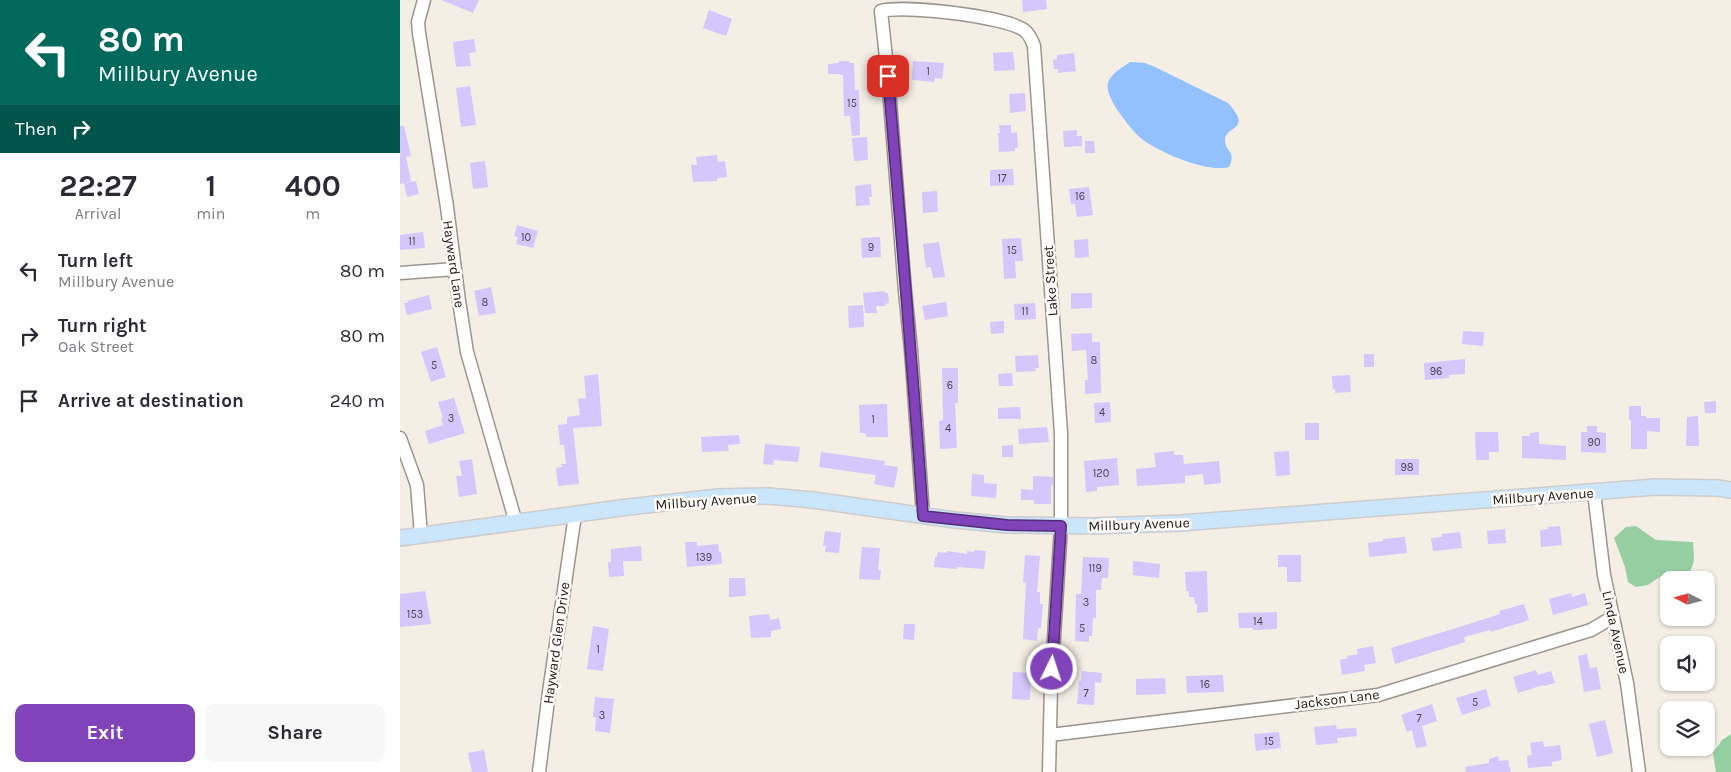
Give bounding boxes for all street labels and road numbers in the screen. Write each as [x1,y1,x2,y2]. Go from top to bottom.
street label: Hayward Lane [439,219,468,309]
street label: Lake Street [1040,245,1061,317]
street label: Millbury Avenue [1492,484,1594,509]
street label: Millbury Avenue [655,489,757,514]
street label: Millbury Avenue [1088,514,1190,535]
street label: Hayward Glen Drive [540,581,573,705]
street label: Linda Avenue [1598,589,1633,675]
street label: Jackson Lane [1294,686,1380,713]

